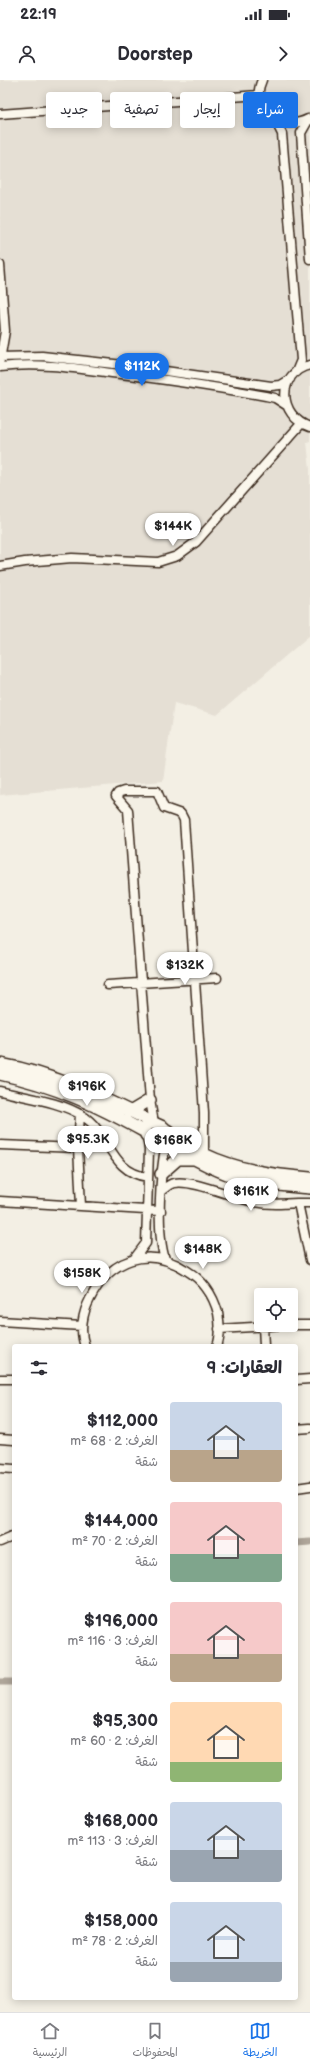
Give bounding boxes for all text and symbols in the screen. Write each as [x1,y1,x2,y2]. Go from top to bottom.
text: 22:19 [20,5,57,24]
icon: person [16,43,38,65]
icon: forward [272,43,294,65]
text: Doorstep [117,44,193,65]
chip: جديد [46,92,102,128]
chip: تصفية [110,92,172,128]
chip: إيجار [180,92,235,128]
chip: شراء [243,92,298,128]
pin: $112K [114,353,170,387]
text: $112K [124,358,160,374]
pin: $144K [145,513,201,547]
text: $144K [154,518,192,534]
pin: $132K [157,952,213,986]
text: $132K [166,957,204,973]
pin: $196K [59,1073,115,1107]
text: $196K [68,1078,106,1094]
pin: $95.3K [55,1126,121,1160]
pin: $168K [145,1127,201,1161]
text: $95.3K [67,1131,109,1147]
text: $168K [154,1132,192,1148]
pin: $161K [223,1178,279,1212]
text: $161K [233,1183,269,1199]
pin: $148K [175,1236,231,1270]
text: $148K [184,1241,222,1257]
pin: $158K [54,1260,110,1294]
text: $158K [63,1265,101,1281]
map controls [254,1288,298,1332]
button: locate [254,1288,298,1332]
icon: filters [28,1357,50,1379]
text: العقارات: 9 [206,1358,282,1378]
text: $112,000 [87,1411,158,1431]
icon: home [202,1418,250,1466]
text: الغرف: 2 · 68 m² [70,1433,158,1449]
text: شقة [135,1454,158,1470]
text: $144,000 [84,1511,158,1531]
icon: home [202,1518,250,1566]
text: الغرف: 2 · 70 m² [72,1533,158,1549]
text: شقة [135,1554,158,1570]
text: $196,000 [84,1611,158,1631]
icon: home [202,1618,250,1666]
text: الغرف: 3 · 116 m² [67,1633,158,1649]
text: شقة [135,1654,158,1670]
text: $95,300 [92,1711,158,1731]
icon: home [202,1718,250,1766]
text: الغرف: 2 · 60 m² [70,1733,158,1749]
text: شقة [135,1754,158,1770]
text: $168,000 [84,1811,158,1831]
icon: home [202,1818,250,1866]
text: الغرف: 3 · 113 m² [67,1833,158,1849]
text: شقة [135,1854,158,1870]
text: $158,000 [84,1911,158,1931]
icon: home [202,1918,250,1966]
text: الغرف: 2 · 78 m² [72,1933,158,1949]
text: شقة [135,1954,158,1970]
tab: الرئيسية [33,2020,67,2062]
tab: المحفوظات [132,2020,178,2062]
tab: الخريطة [243,2020,277,2062]

